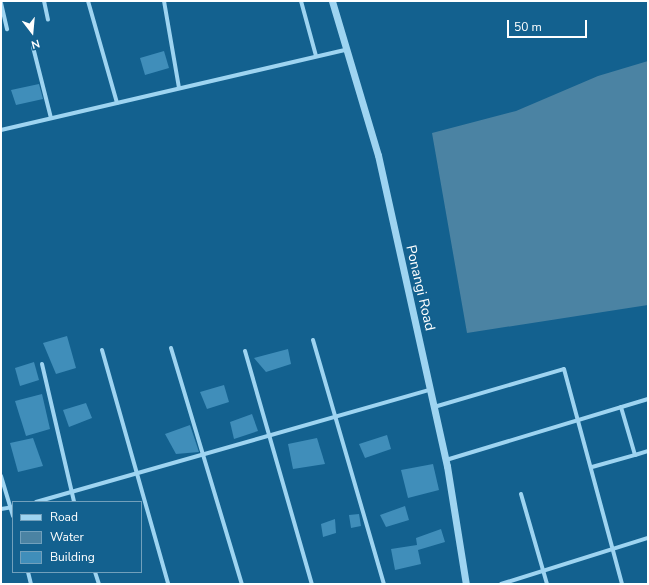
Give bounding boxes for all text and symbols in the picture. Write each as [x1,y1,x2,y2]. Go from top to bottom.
north arrow [12,12,52,52]
scale bar [509,12,589,38]
text: 50 m [514,19,542,35]
text: N [29,36,41,52]
street label: Ponangi Road [402,244,438,332]
legend [12,501,142,573]
text: Road [50,509,78,525]
text: Water [50,529,84,545]
text: Building [50,549,95,565]

